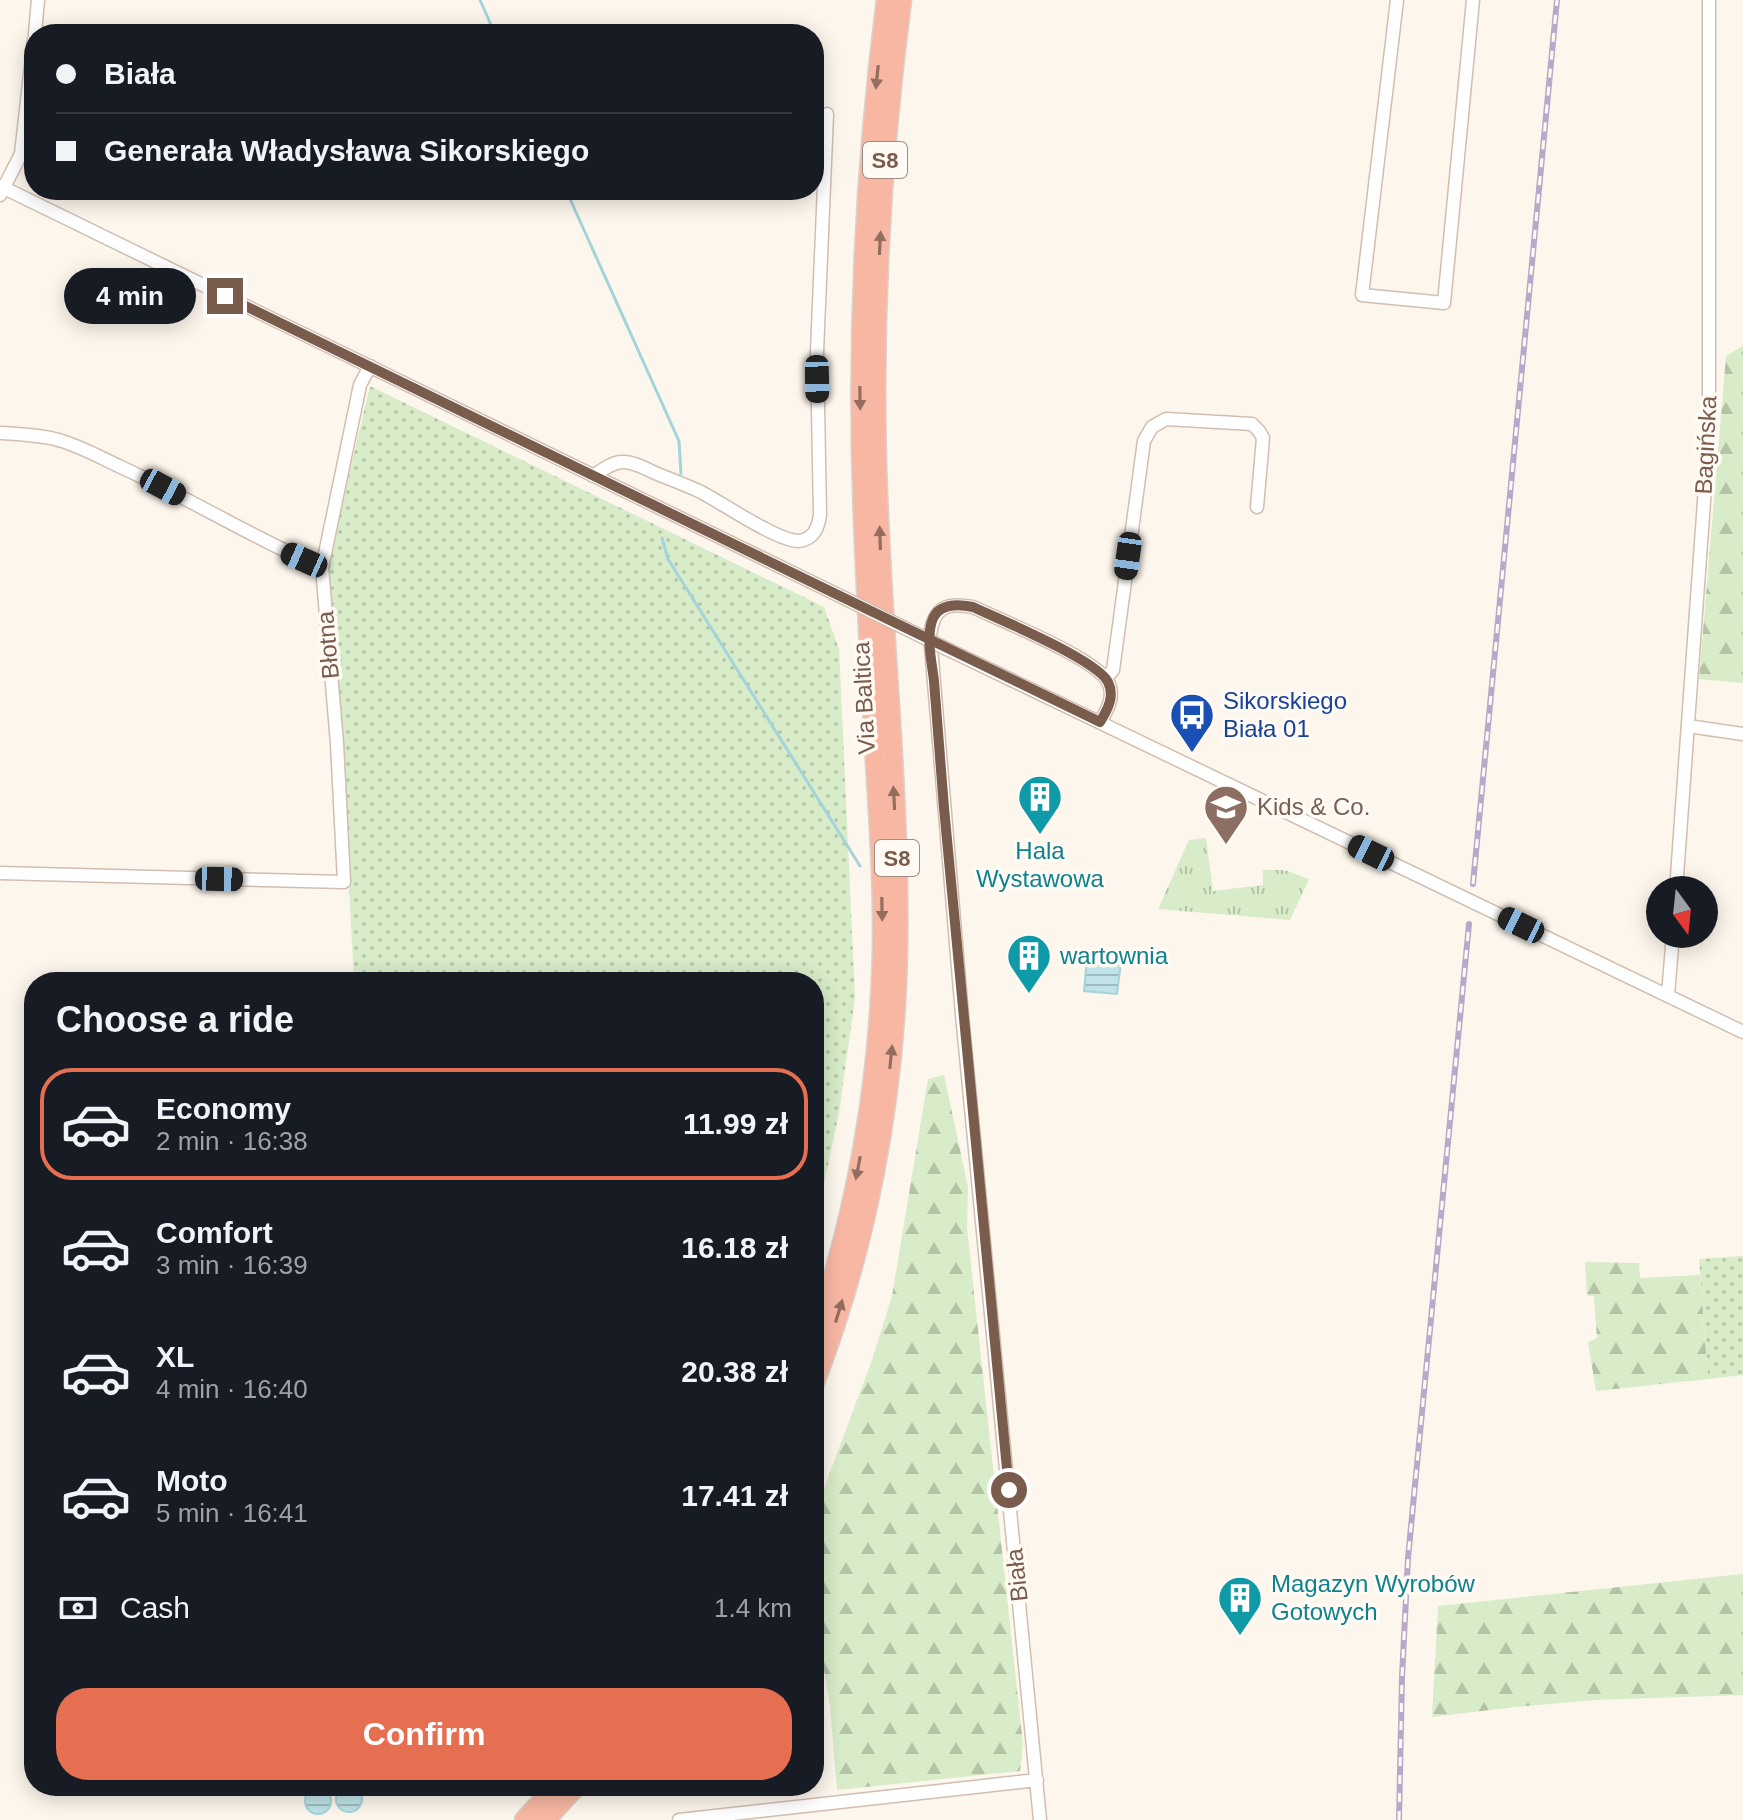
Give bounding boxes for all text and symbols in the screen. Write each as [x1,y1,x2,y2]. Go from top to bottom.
text: Biała [104,57,176,90]
one-way arrow [870,65,883,90]
text: Generała Władysława Sikorskiego [104,134,589,167]
road number: S8 [863,142,907,178]
one-way arrow [873,230,886,255]
callout: 4 min [65,268,197,324]
route end [207,278,243,314]
text: 4 min [96,281,164,311]
car [805,355,829,403]
one-way arrow [854,386,866,411]
street label: Bagińska [1689,394,1722,495]
car [136,465,190,509]
one-way arrow [873,525,886,550]
car [1113,531,1143,581]
car [277,539,331,581]
street label: Błotna [311,609,344,680]
street label: Via Baltica [847,640,880,755]
place label: Sikorskiego Biała 01 [1223,687,1347,742]
bus stop icon: Sikorskiego Biała 01 [1168,691,1216,754]
building icon: Hala Wystawowa [1016,773,1064,836]
school or university icon: Kids & Co. [1202,783,1250,846]
one-way arrow [887,785,900,810]
place label: Kids & Co. [1257,793,1370,820]
car [1344,832,1398,874]
place label: Hala Wystawowa [976,837,1105,892]
road number: S8 [875,840,919,876]
car [195,867,243,891]
north arrow [1646,876,1718,948]
map controls [1646,876,1718,948]
one-way arrow [875,897,888,922]
car [1494,904,1548,946]
building icon: wartownia [1005,932,1053,995]
place label: wartownia [1059,942,1169,969]
text: Choose a ride [56,999,294,1040]
one-way arrow [885,1044,898,1069]
icon: car [60,1088,132,1160]
text: Economy [156,1092,291,1125]
text: 11.99 zł [683,1107,788,1140]
text: 2 min · 16:38 [156,1126,308,1156]
one-way arrow [852,1156,864,1181]
icon: car [60,1212,132,1284]
text: Comfort [156,1216,273,1249]
text: 16.18 zł [681,1231,788,1264]
text: 3 min · 16:39 [156,1250,308,1280]
one-way arrow [833,1299,846,1323]
icon: car [60,1336,132,1408]
text: XL [156,1340,194,1373]
text: 20.38 zł [681,1355,788,1388]
text: 4 min · 16:40 [156,1374,308,1404]
icon: car [60,1460,132,1532]
text: Moto [156,1464,228,1497]
route start [991,1472,1027,1508]
text: 17.41 zł [681,1479,788,1512]
text: 5 min · 16:41 [156,1498,308,1528]
street label: Biała [1000,1546,1033,1603]
place label: Magazyn Wyrobów Gotowych [1271,1570,1476,1625]
building icon: Magazyn Wyrobów Gotowych [1216,1574,1264,1637]
icon: cash [56,1586,100,1630]
text: Cash [120,1591,190,1624]
text: 1.4 km [714,1593,792,1623]
button: Confirm [56,1688,792,1780]

